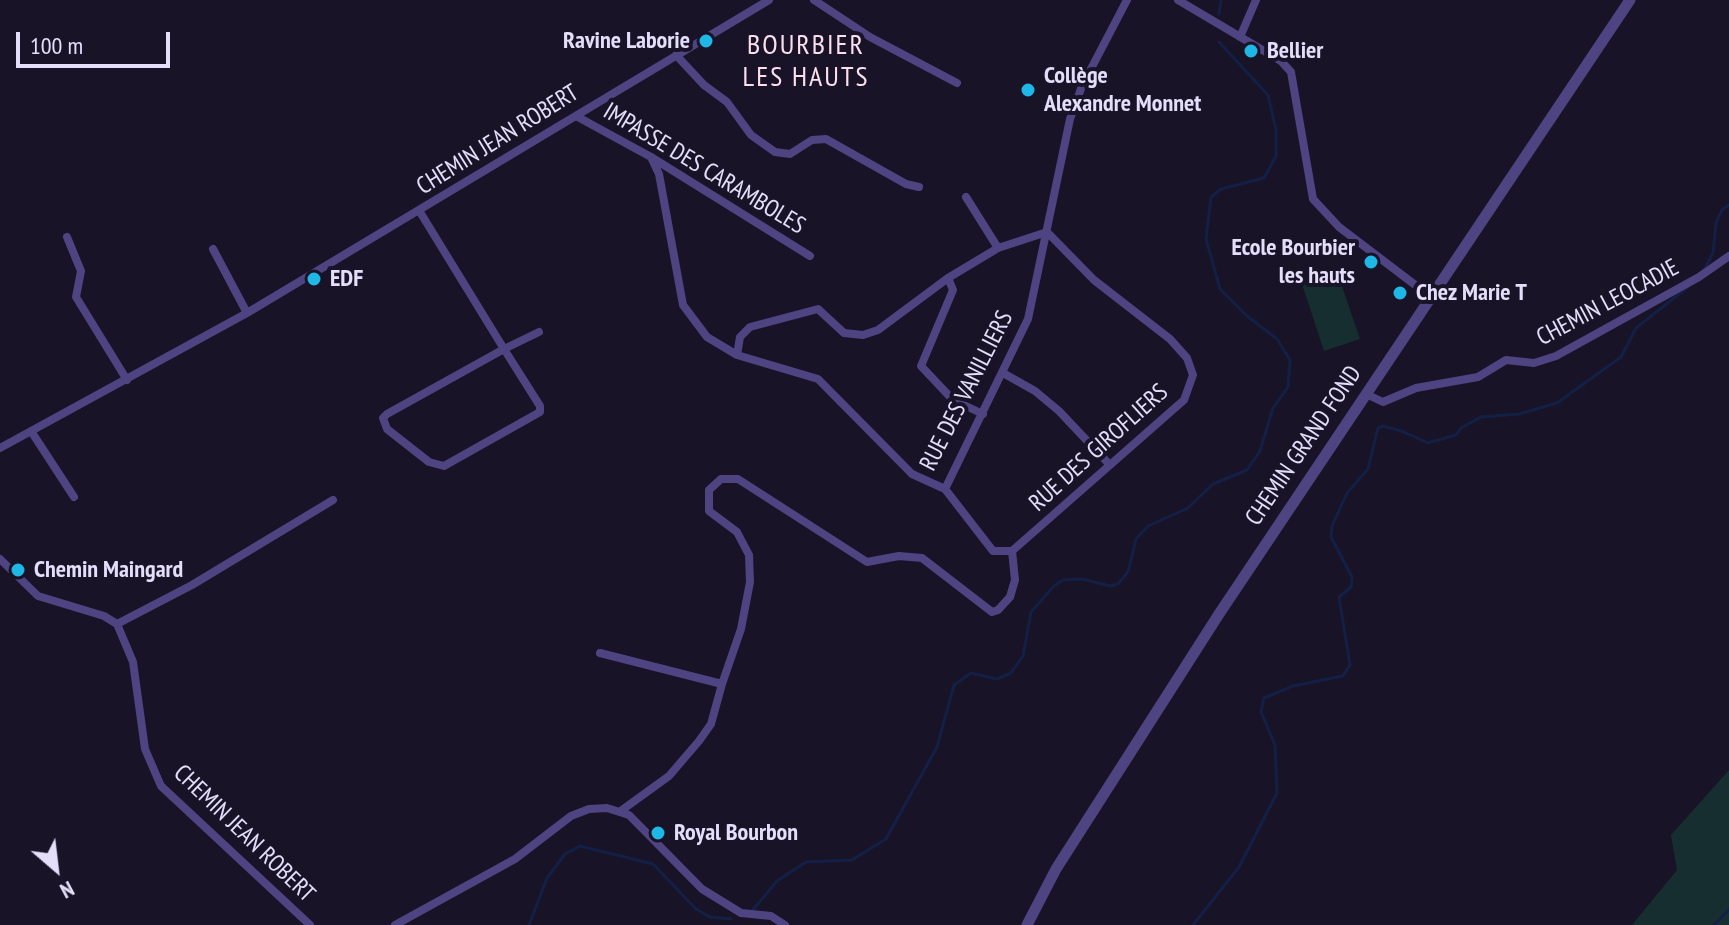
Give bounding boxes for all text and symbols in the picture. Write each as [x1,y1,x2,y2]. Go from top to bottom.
scale bar [20,16,174,66]
place label: Ravine Laborie [563,27,690,55]
district label: BOURBIER LES HAUTS [743,29,869,95]
text: 100 m [30,30,83,61]
marker: Ravine Laborie [697,32,715,50]
place label: Bellier [1267,37,1323,65]
marker: Bellier [1242,42,1260,60]
place label: Collège Alexandre Monnet [1044,62,1201,118]
street label: CHEMIN JEAN ROBERT [412,79,584,201]
marker: Collège Alexandre Monnet [1019,81,1037,99]
street label: IMPASSE DES CARAMBOLES [598,97,810,241]
place label: Ecole Bourbier les hauts [1231,234,1355,290]
marker: Ecole Bourbier les hauts [1362,253,1380,271]
street label: CHEMIN LEOCADIE [1532,254,1684,352]
place label: EDF [330,265,363,293]
marker: EDF [305,270,323,288]
place label: Chez Marie T [1416,279,1527,307]
marker: Chez Marie T [1391,284,1409,302]
street label: RUE DES VANILLIERS [914,306,1020,476]
street label: CHEMIN GRAND FOND [1240,361,1368,531]
street label: RUE DES GIROFLIERS [1024,378,1174,518]
place label: Chemin Maingard [34,556,183,584]
marker: Chemin Maingard [9,561,27,579]
street label: CHEMIN JEAN ROBERT [167,759,321,909]
place label: Royal Bourbon [674,819,798,847]
marker: Royal Bourbon [649,824,667,842]
north arrow [16,829,96,909]
text: N [55,875,79,905]

